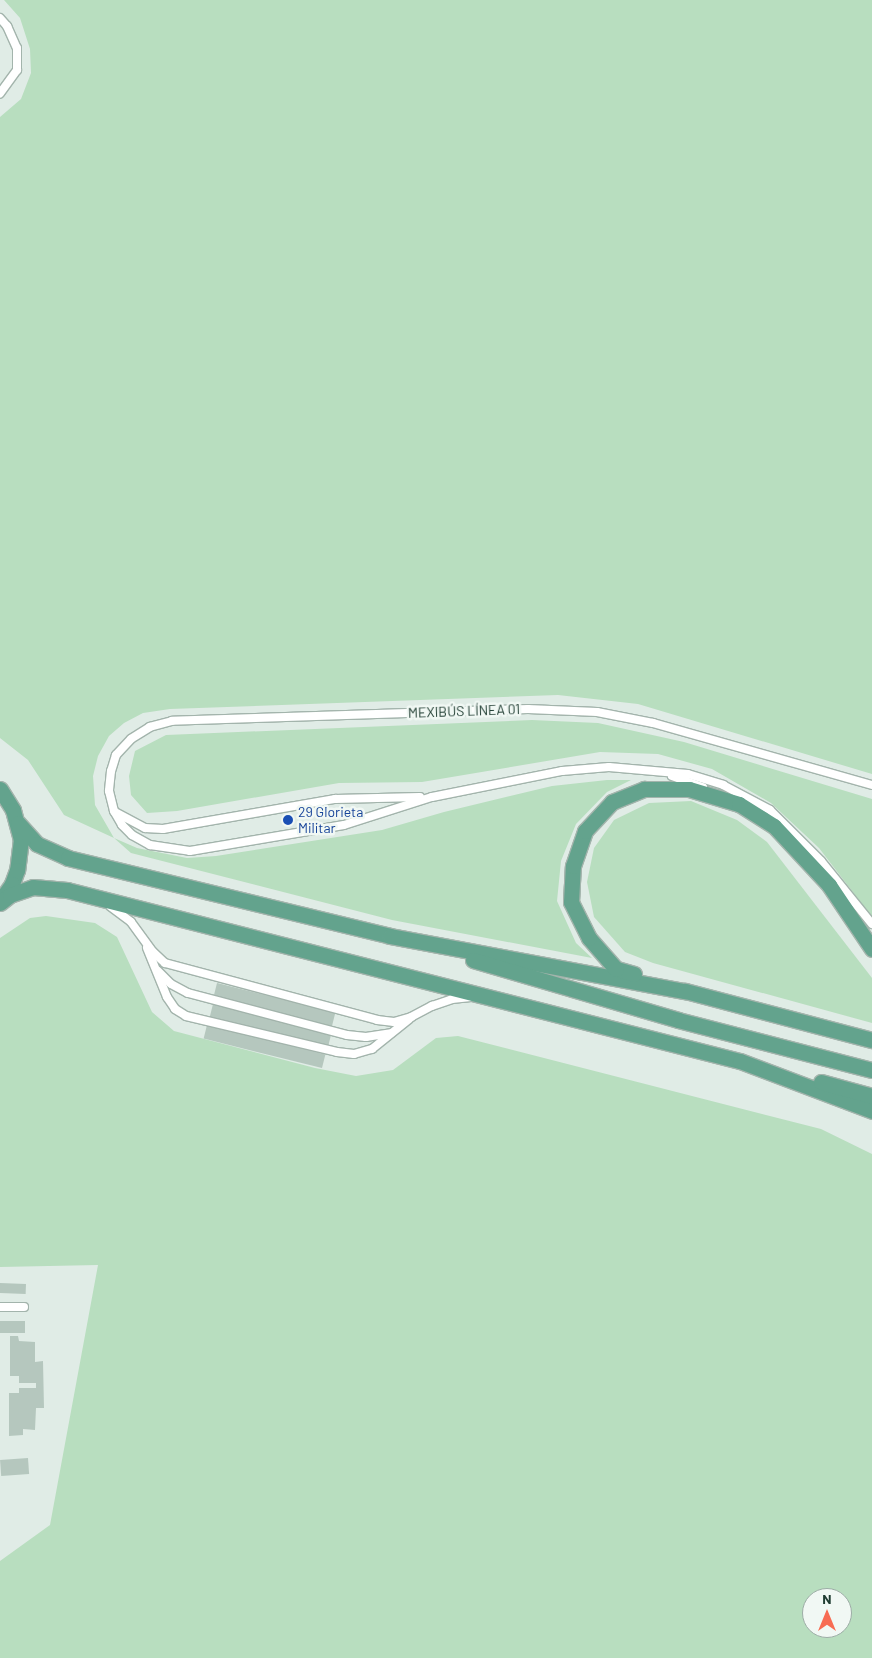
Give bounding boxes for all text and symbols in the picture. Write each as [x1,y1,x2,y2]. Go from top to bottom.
street label: MEXIBÚS LÍNEA 01 [408,701,520,721]
place label: 29 Glorieta Militar [298,804,363,836]
marker: 29 Glorieta Militar [282,814,294,826]
north arrow [802,1588,852,1638]
text: N [822,1590,832,1607]

